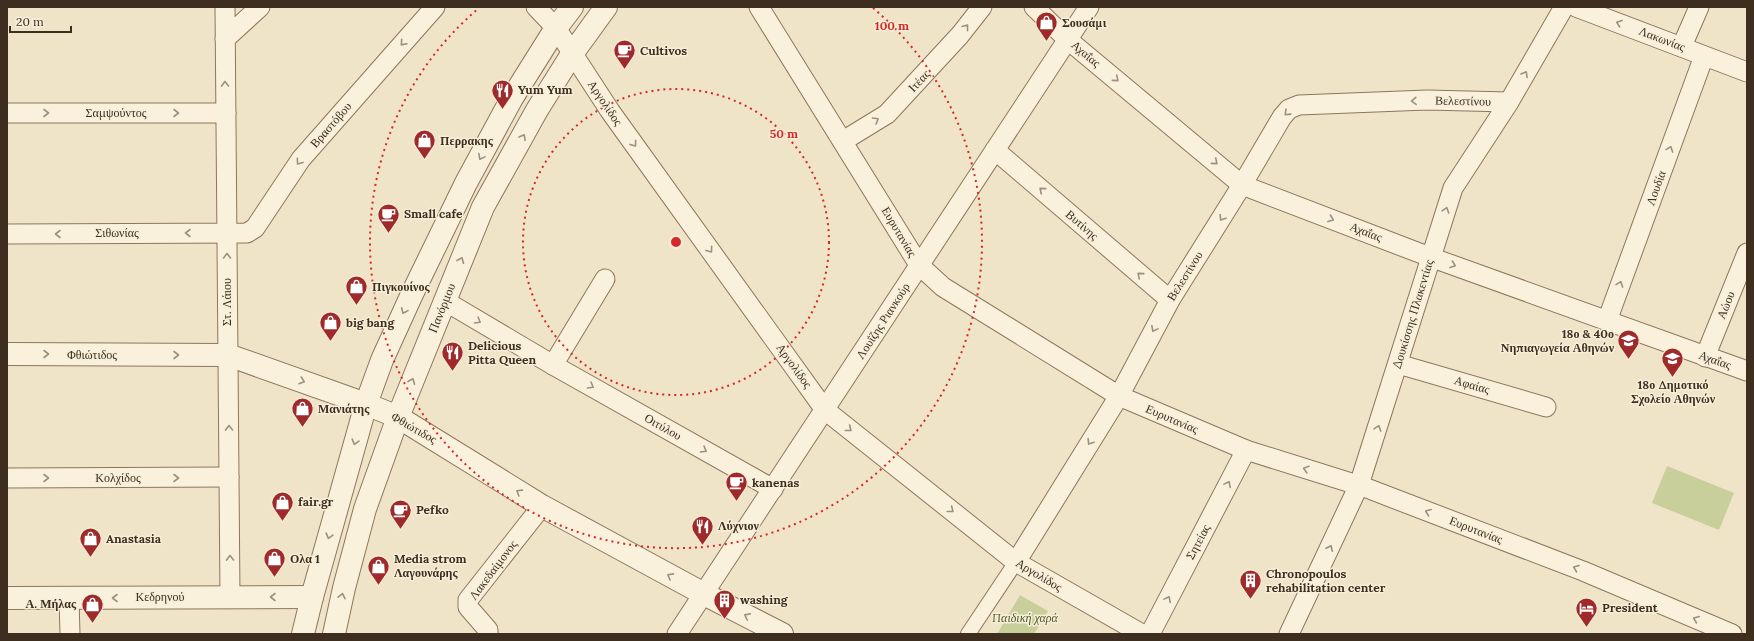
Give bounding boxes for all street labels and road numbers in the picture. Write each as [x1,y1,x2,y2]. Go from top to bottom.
street label: Λακωνίας [1637,23,1688,54]
street label: Αχαΐας [1069,37,1104,70]
street label: Ιτέας [905,66,933,95]
street label: Αργολίδος [585,77,626,128]
street label: Βελεστίνου [1435,93,1491,108]
street label: Βραστόβου [307,99,355,151]
street label: Σαμψούντος [85,105,147,120]
street label: Λουδία [1642,168,1669,207]
street label: Ευρυτανίας [879,204,920,260]
street label: Βυτίνης [1063,206,1102,243]
street label: Αχαΐας [1348,219,1385,245]
street label: Σιθωνίας [95,225,139,240]
street label: Βελεστίνου [1163,248,1206,303]
street label: Δουκίσσης Πλακεντίας [1389,257,1436,370]
street label: Στ. Λάιου [219,278,234,326]
street label: Λουΐζης Ριανκούρ [852,280,913,362]
street label: Πανόρμου [425,281,458,335]
street label: Αώου [1713,289,1738,321]
street label: Αργολίδος [773,340,816,391]
street label: Φθιώτιδος [67,347,117,362]
street label: Αχαΐας [1697,347,1734,372]
street label: Αφαίας [1453,372,1492,397]
street label: Ευρυτανίας [1143,401,1201,436]
street label: Φθιώτιδος [389,409,440,447]
street label: Οιτύλου [642,410,685,443]
street label: Κολχίδος [95,470,141,485]
street label: Ευρυτανίας [1447,512,1505,547]
street label: Σητείας [1182,522,1213,562]
street label: Λακεδαίμονος [465,537,520,602]
street label: Αργολίδος [1013,555,1065,594]
street label: Κεδρηνού [136,589,185,604]

